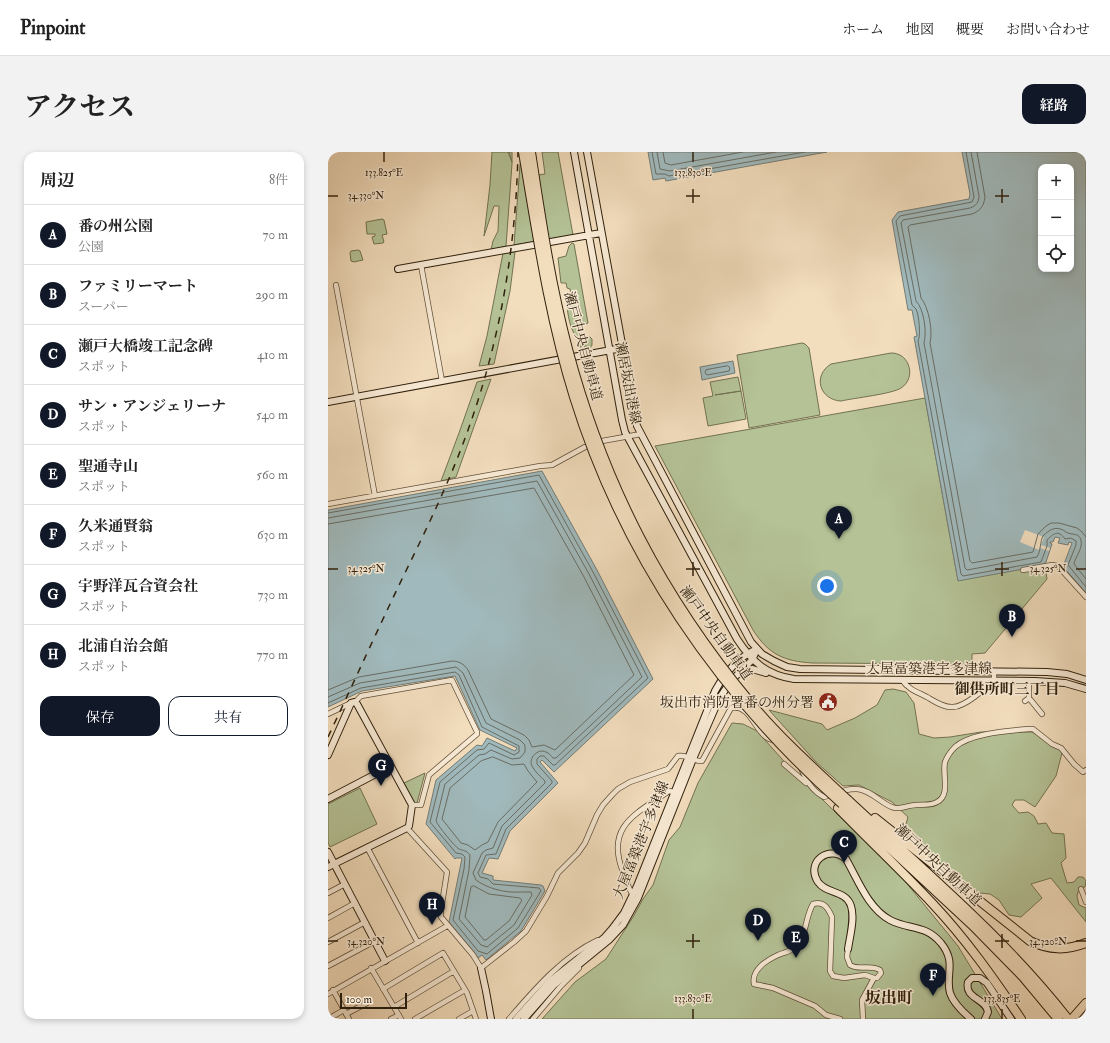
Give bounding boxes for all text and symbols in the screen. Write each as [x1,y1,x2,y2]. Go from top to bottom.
text: Pinpoint [20,16,85,40]
text: ホーム [842,21,884,38]
text: 地図 [906,21,934,38]
text: 概要 [956,21,984,38]
text: お問い合わせ [1006,21,1090,38]
button: 経路 [1022,84,1086,124]
text: アクセス [24,90,135,125]
map controls [1038,164,1074,272]
button: + [1038,164,1074,200]
text: 133.825°E [365,167,403,179]
text: 133.830°E [674,167,712,179]
text: 周辺 [40,170,74,191]
text: 8件 [269,172,288,188]
text: 34.330°N [348,190,384,202]
button: − [1038,200,1074,236]
text: 番の州公園 [78,217,153,236]
text: A [49,227,57,243]
text: 70 m [263,227,288,243]
button: locate [1038,236,1074,272]
text: 公園 [78,239,104,255]
text: ファミリーマート [78,277,198,296]
text: B [49,287,57,303]
text: 290 m [255,287,288,303]
street label: 瀬戸中央自動車道 [560,290,606,402]
text: スーパー [78,299,129,315]
text: 瀬戸大橋竣工記念碑 [78,337,213,356]
street label: 瀬居坂出港線 [612,340,644,426]
text: C [48,347,58,363]
text: 410 m [257,347,288,363]
text: スポット [78,359,130,375]
text: サン・アンジェリーナ [78,397,226,416]
text: D [48,407,58,423]
text: 540 m [256,407,288,423]
text: スポット [78,419,130,435]
text: 聖通寺山 [78,457,138,476]
text: E [48,467,58,483]
text: 560 m [256,467,288,483]
text: スポット [78,479,130,495]
pin: A [826,506,852,539]
text: 久米通賢翁 [78,517,153,536]
text: F [49,527,57,543]
text: 630 m [257,527,288,543]
text: スポット [78,539,130,555]
text: 34.325°N [347,563,385,575]
text: 34.325°N [1029,563,1067,575]
your location [817,576,837,596]
text: 宇野洋瓦合資会社 [78,577,198,596]
street label: 瀬戸中央自動車道 [676,583,756,683]
text: G [48,587,58,603]
text: 730 m [258,587,288,603]
text: スポット [78,599,130,615]
pin: B [999,604,1025,637]
text: 北浦自治会館 [78,637,168,656]
text: H [48,647,58,663]
text: 770 m [257,647,288,663]
text: スポット [78,659,130,675]
street label: 大屋冨築港宇多津線 [866,660,992,677]
district label: 御供所町三丁目 [954,680,1060,699]
public building icon: 坂出市消防署番の州分署 [817,691,839,713]
place label: 坂出市消防署番の州分署 [660,694,814,711]
button: 保存 [40,696,160,736]
button: 共有 [168,696,288,736]
pin: G [368,753,394,786]
street label: 大屋冨築港宇多津線 [610,778,672,902]
street label: 瀬戸中央自動車道 [891,821,985,909]
pin: C [831,830,857,863]
pin: H [419,892,445,925]
pin: D [745,908,771,941]
pin: E [783,925,809,958]
text: 34.320°N [347,936,385,948]
text: 34.320°N [1029,936,1067,948]
pin: F [920,963,946,996]
district label: 坂出町 [865,988,913,1008]
scale bar [340,991,407,1010]
text: 100 m [346,993,372,1006]
text: 133.830°E [674,993,712,1005]
text: 133.835°E [984,993,1020,1005]

